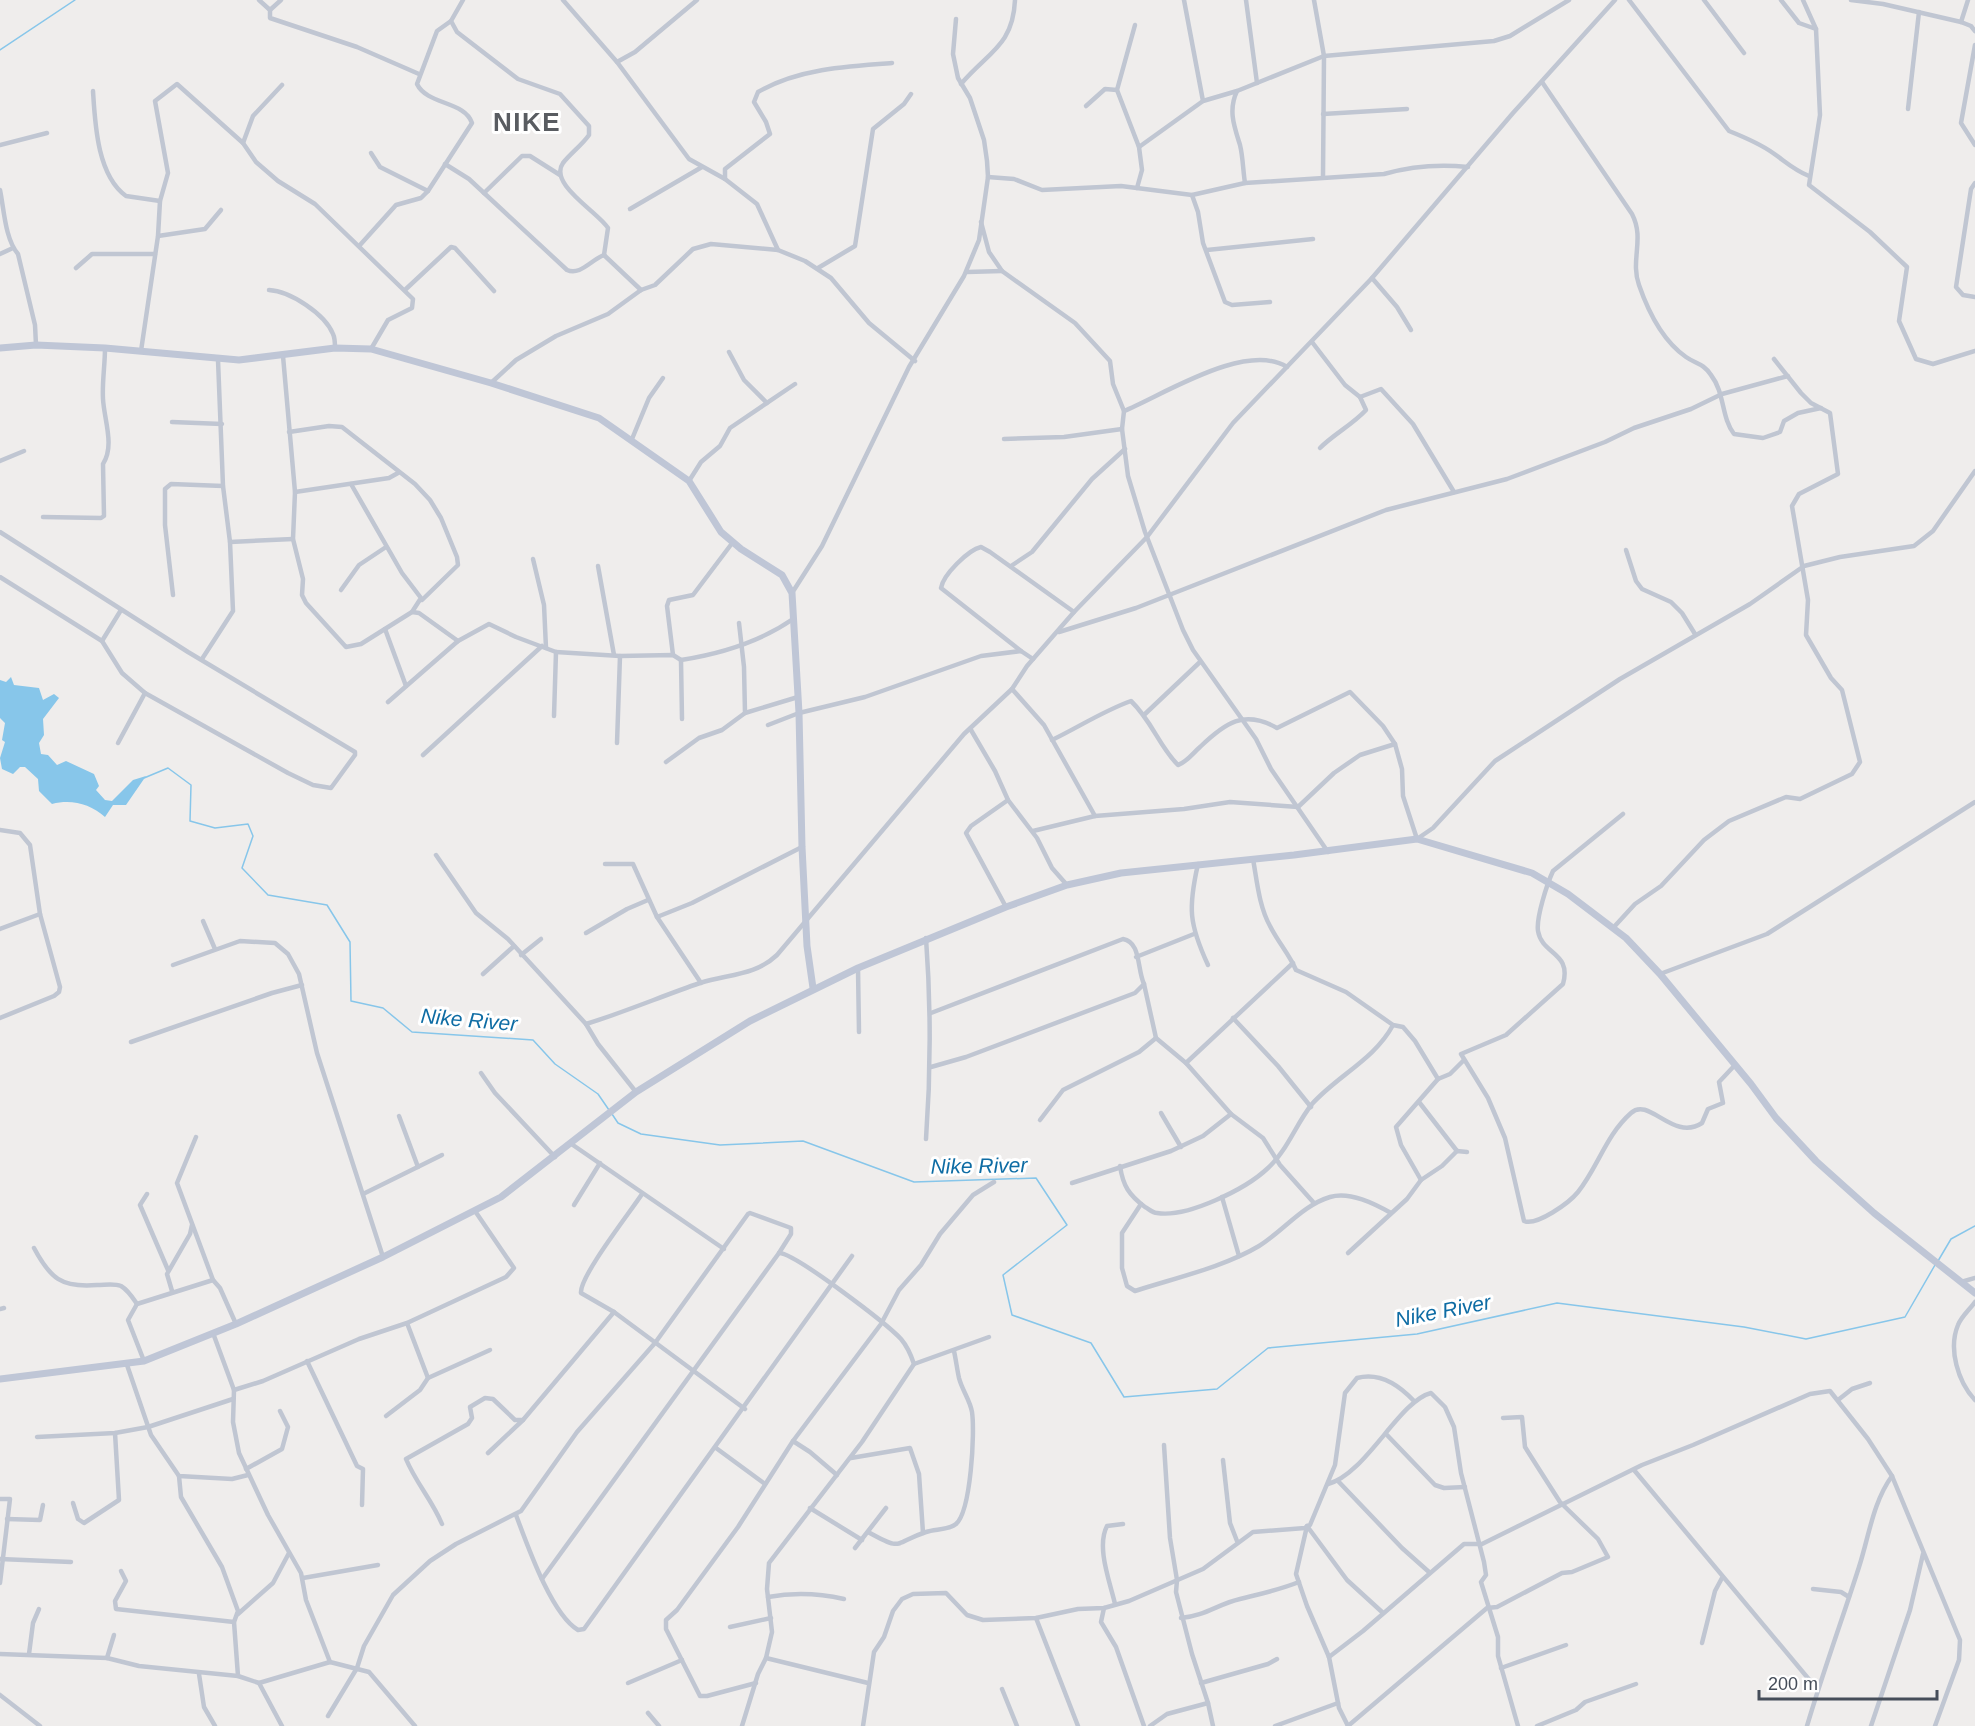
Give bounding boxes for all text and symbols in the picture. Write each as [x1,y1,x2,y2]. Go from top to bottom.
district label: NIKE [493,107,561,137]
water label: Nike River [420,1004,519,1035]
water label: Nike River [930,1153,1029,1178]
water label: Nike River [1393,1290,1494,1331]
scale bar [1759,1663,1938,1701]
text: 200 m [1768,1674,1818,1694]

